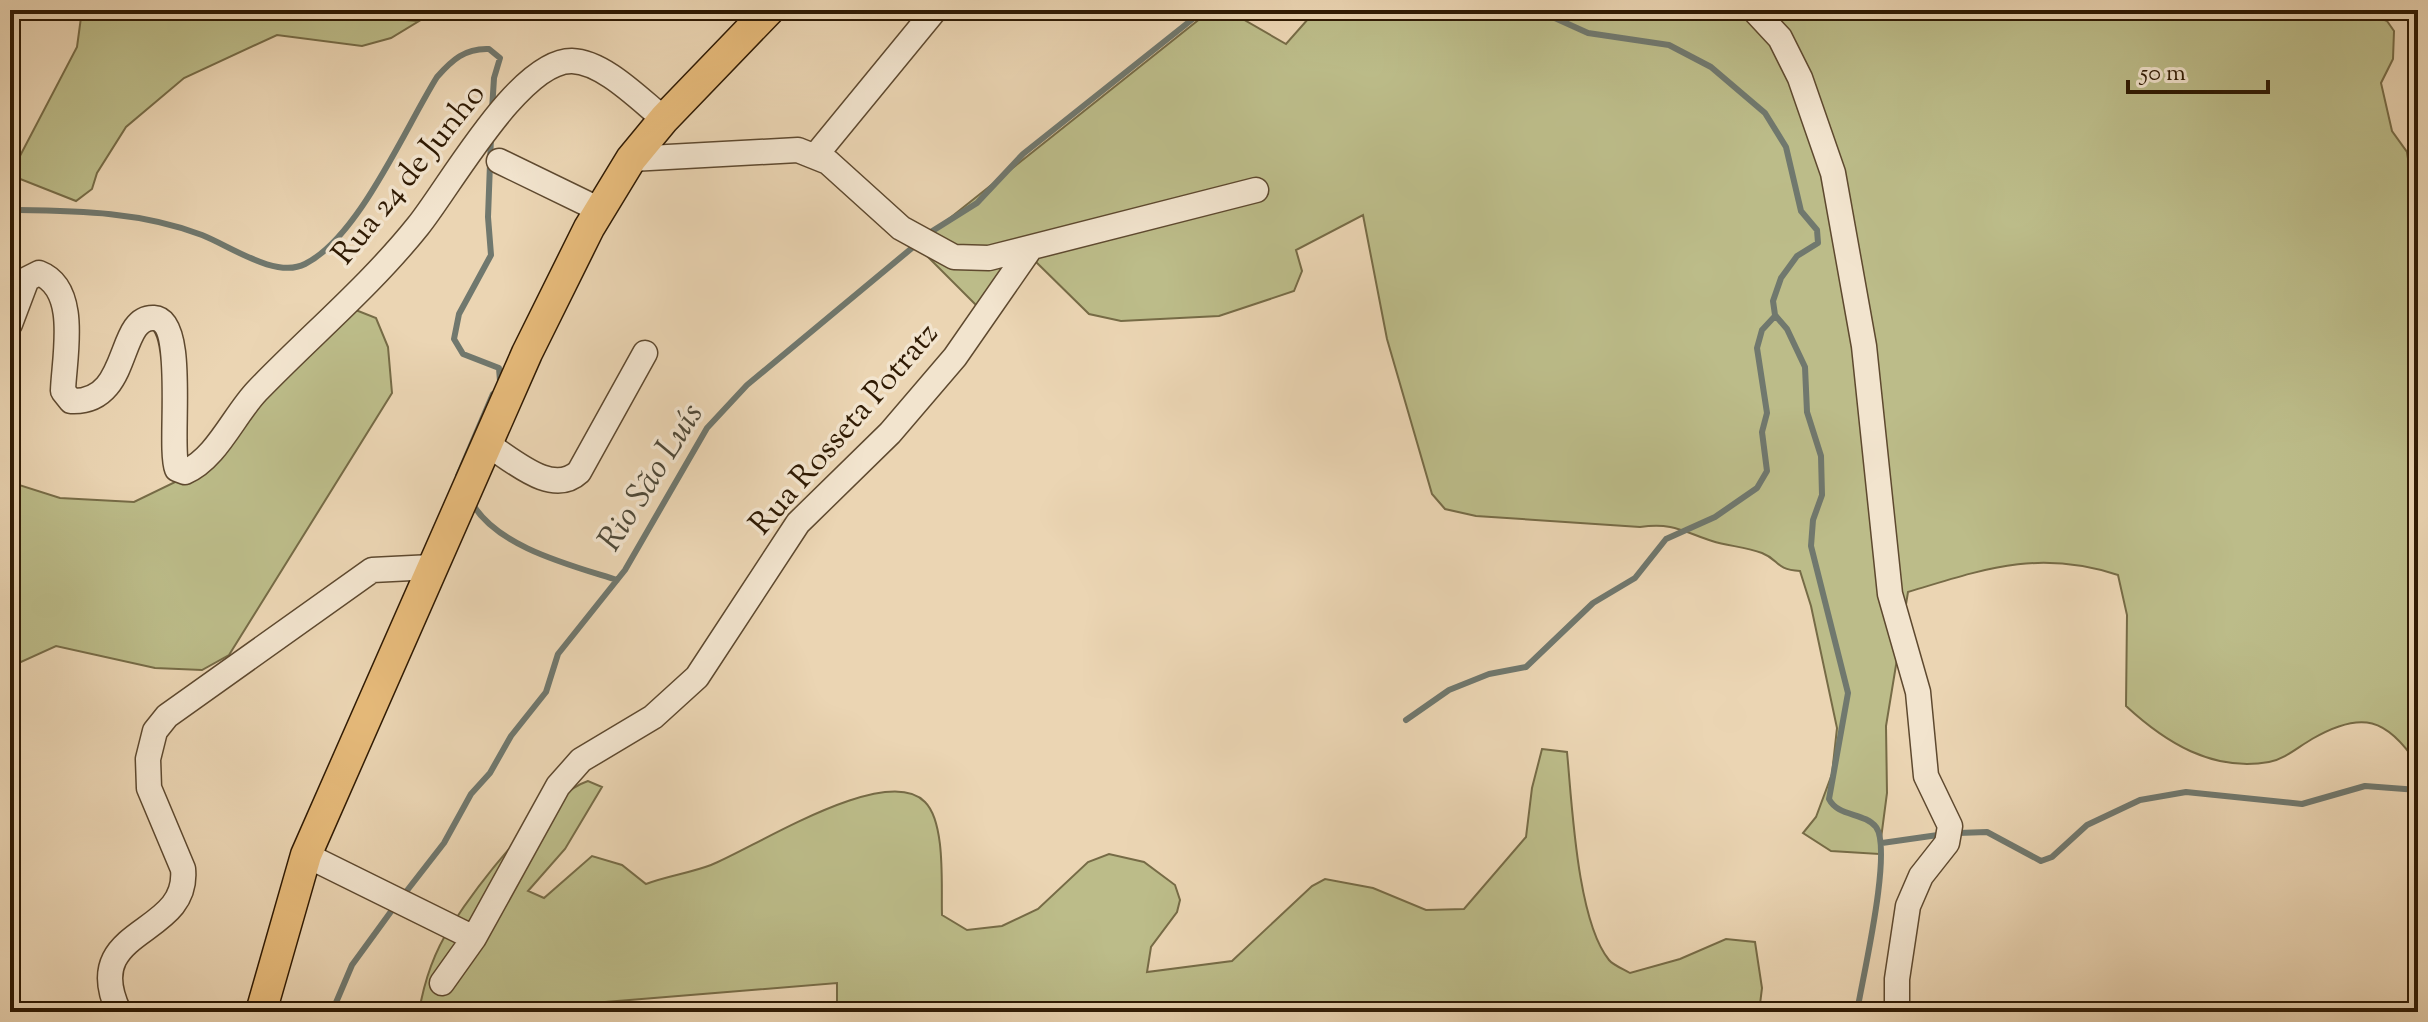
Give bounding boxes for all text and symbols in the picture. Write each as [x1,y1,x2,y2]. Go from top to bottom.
scale bar [2128,44,2268,94]
text: 50 m [2138,57,2186,91]
street label: Rua 24 de Junho [322,74,498,276]
street label: Rua Rosseta Potratz [740,314,950,546]
water label: Rio São Luís [587,394,717,562]

